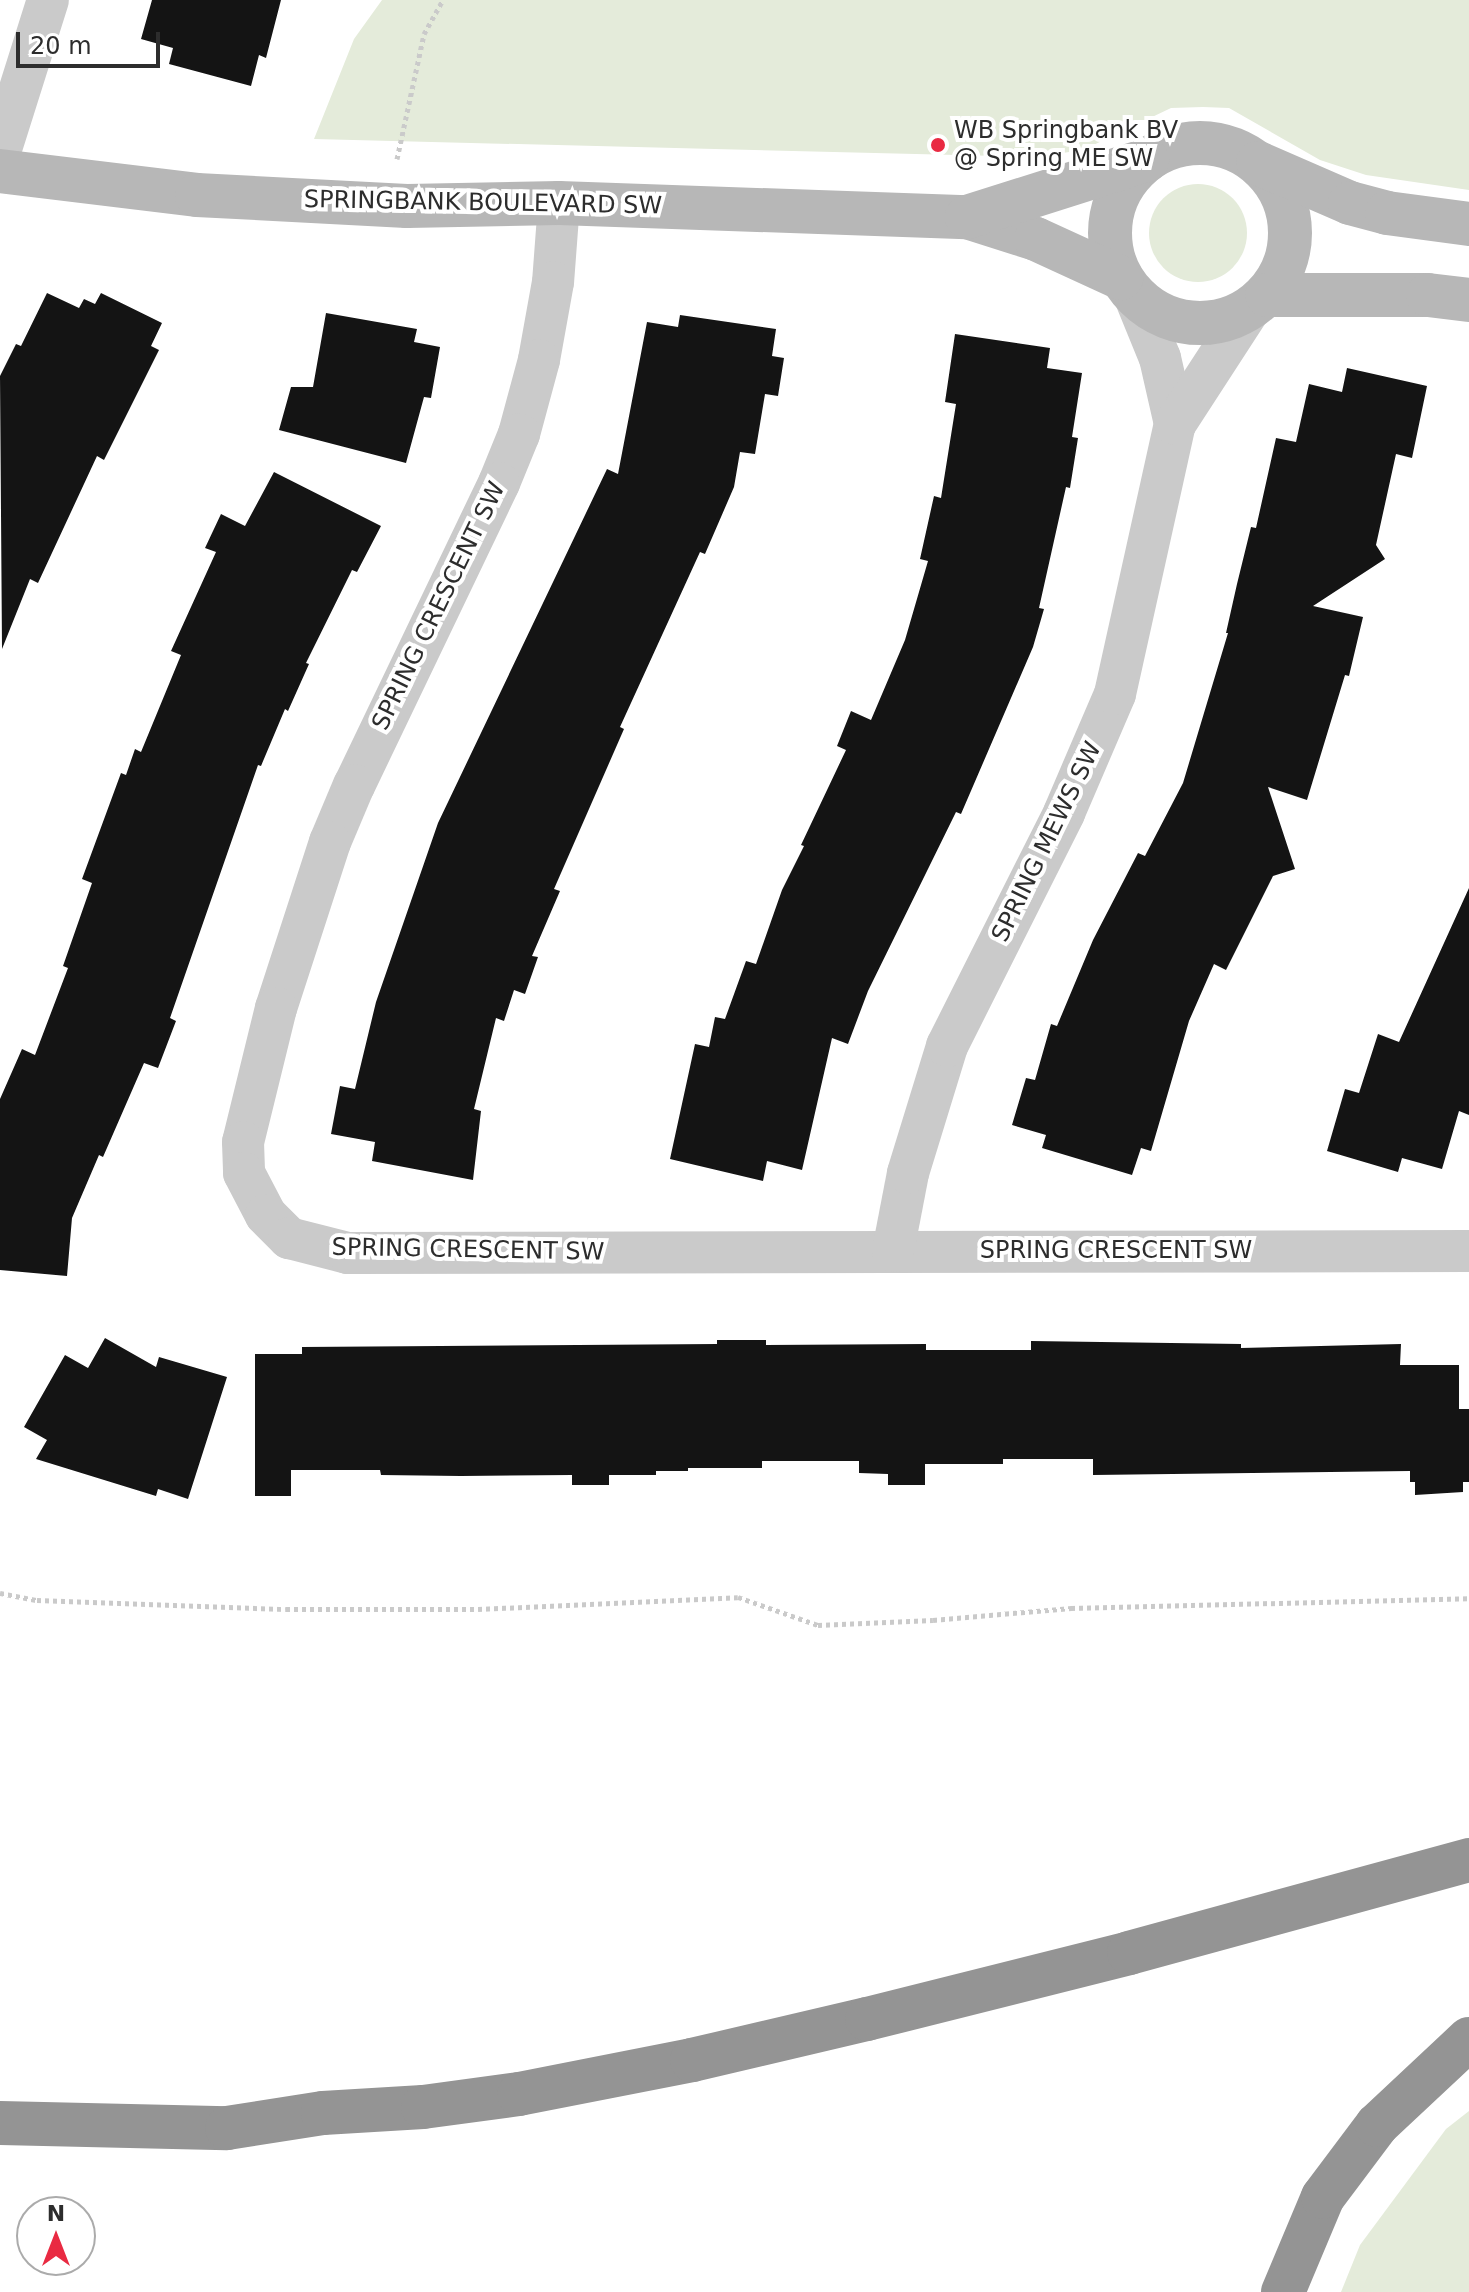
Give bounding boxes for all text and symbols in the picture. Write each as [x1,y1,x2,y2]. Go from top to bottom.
scale bar [20,16,164,66]
text: 20 m [30,32,92,60]
place label: WB Springbank BV @ Spring ME SW [954,117,1178,173]
marker: WB Springbank BV @ Spring ME SW [929,136,947,154]
street label: SPRINGBANK BOULEVARD SW [304,185,662,221]
street label: SPRING CRESCENT SW [366,477,512,735]
street label: SPRING MEWS SW [986,737,1108,947]
street label: SPRING CRESCENT SW [331,1233,605,1267]
street label: SPRING CRESCENT SW [980,1237,1252,1265]
north arrow [16,2196,96,2276]
text: N [47,2201,65,2226]

